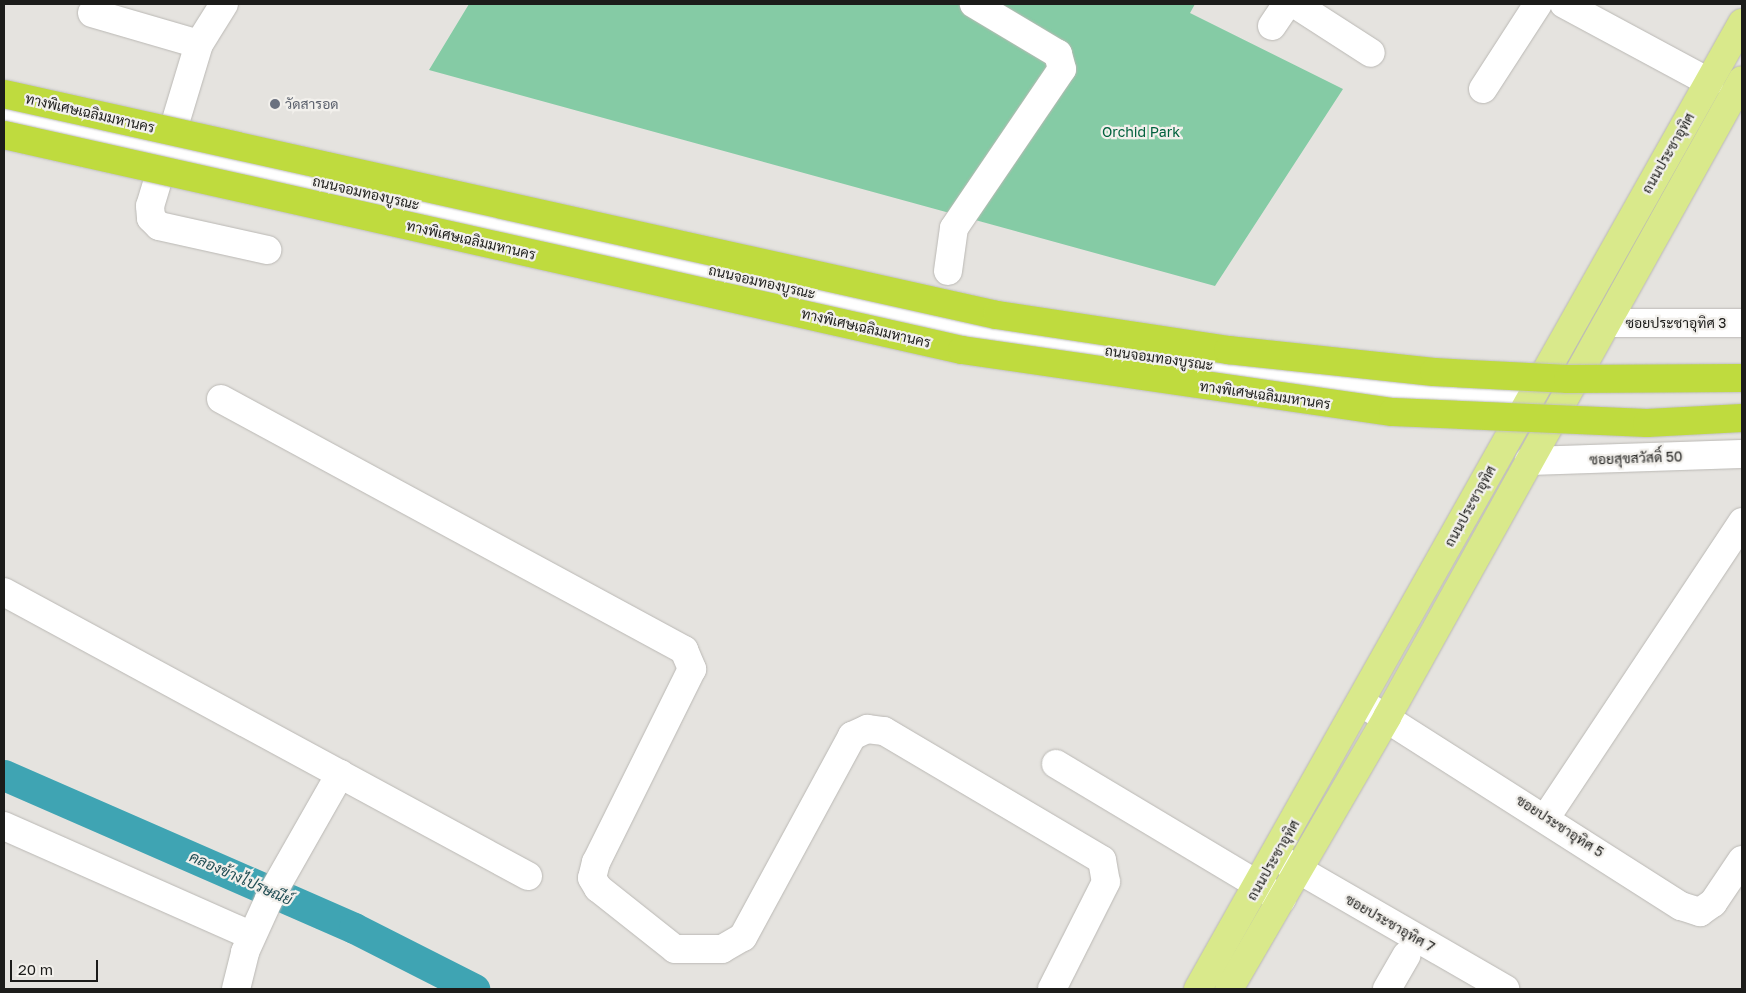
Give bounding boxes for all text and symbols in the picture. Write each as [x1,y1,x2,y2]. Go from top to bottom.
street label: ทางพิเศษเฉลิมมหานคร [24,90,156,136]
place label: วัดสารอด [285,96,339,112]
marker: วัดสารอด [269,98,281,110]
street label: ถนนประชาอุทิศ [1638,110,1698,196]
park label: Orchid Park [1102,124,1180,140]
street label: ถนนจอมทองบูรณะ [311,173,421,213]
street label: ทางพิเศษเฉลิมมหานคร [405,217,537,263]
street label: ถนนจอมทองบูรณะ [707,262,817,302]
street label: ทางพิเศษเฉลิมมหานคร [800,305,932,351]
street label: ซอยประชาอุทิศ 3 [1625,315,1727,331]
street label: ถนนจอมทองบูรณะ [1104,342,1214,374]
street label: ทางพิเศษเฉลิมมหานคร [1198,377,1332,413]
street label: ซอยสุขสวัสดิ์ 50 [1589,448,1683,468]
street label: ถนนประชาอุทิศ [1441,462,1499,550]
street label: ซอยประชาอุทิศ 5 [1513,791,1607,861]
street label: ถนนประชาอุทิศ [1243,817,1303,903]
water label: คลองข้างไปรษณีย์ [187,847,295,909]
street label: ซอยประชาอุทิศ 7 [1342,891,1438,955]
scale bar [12,950,100,982]
text: 20 m [18,960,53,978]

